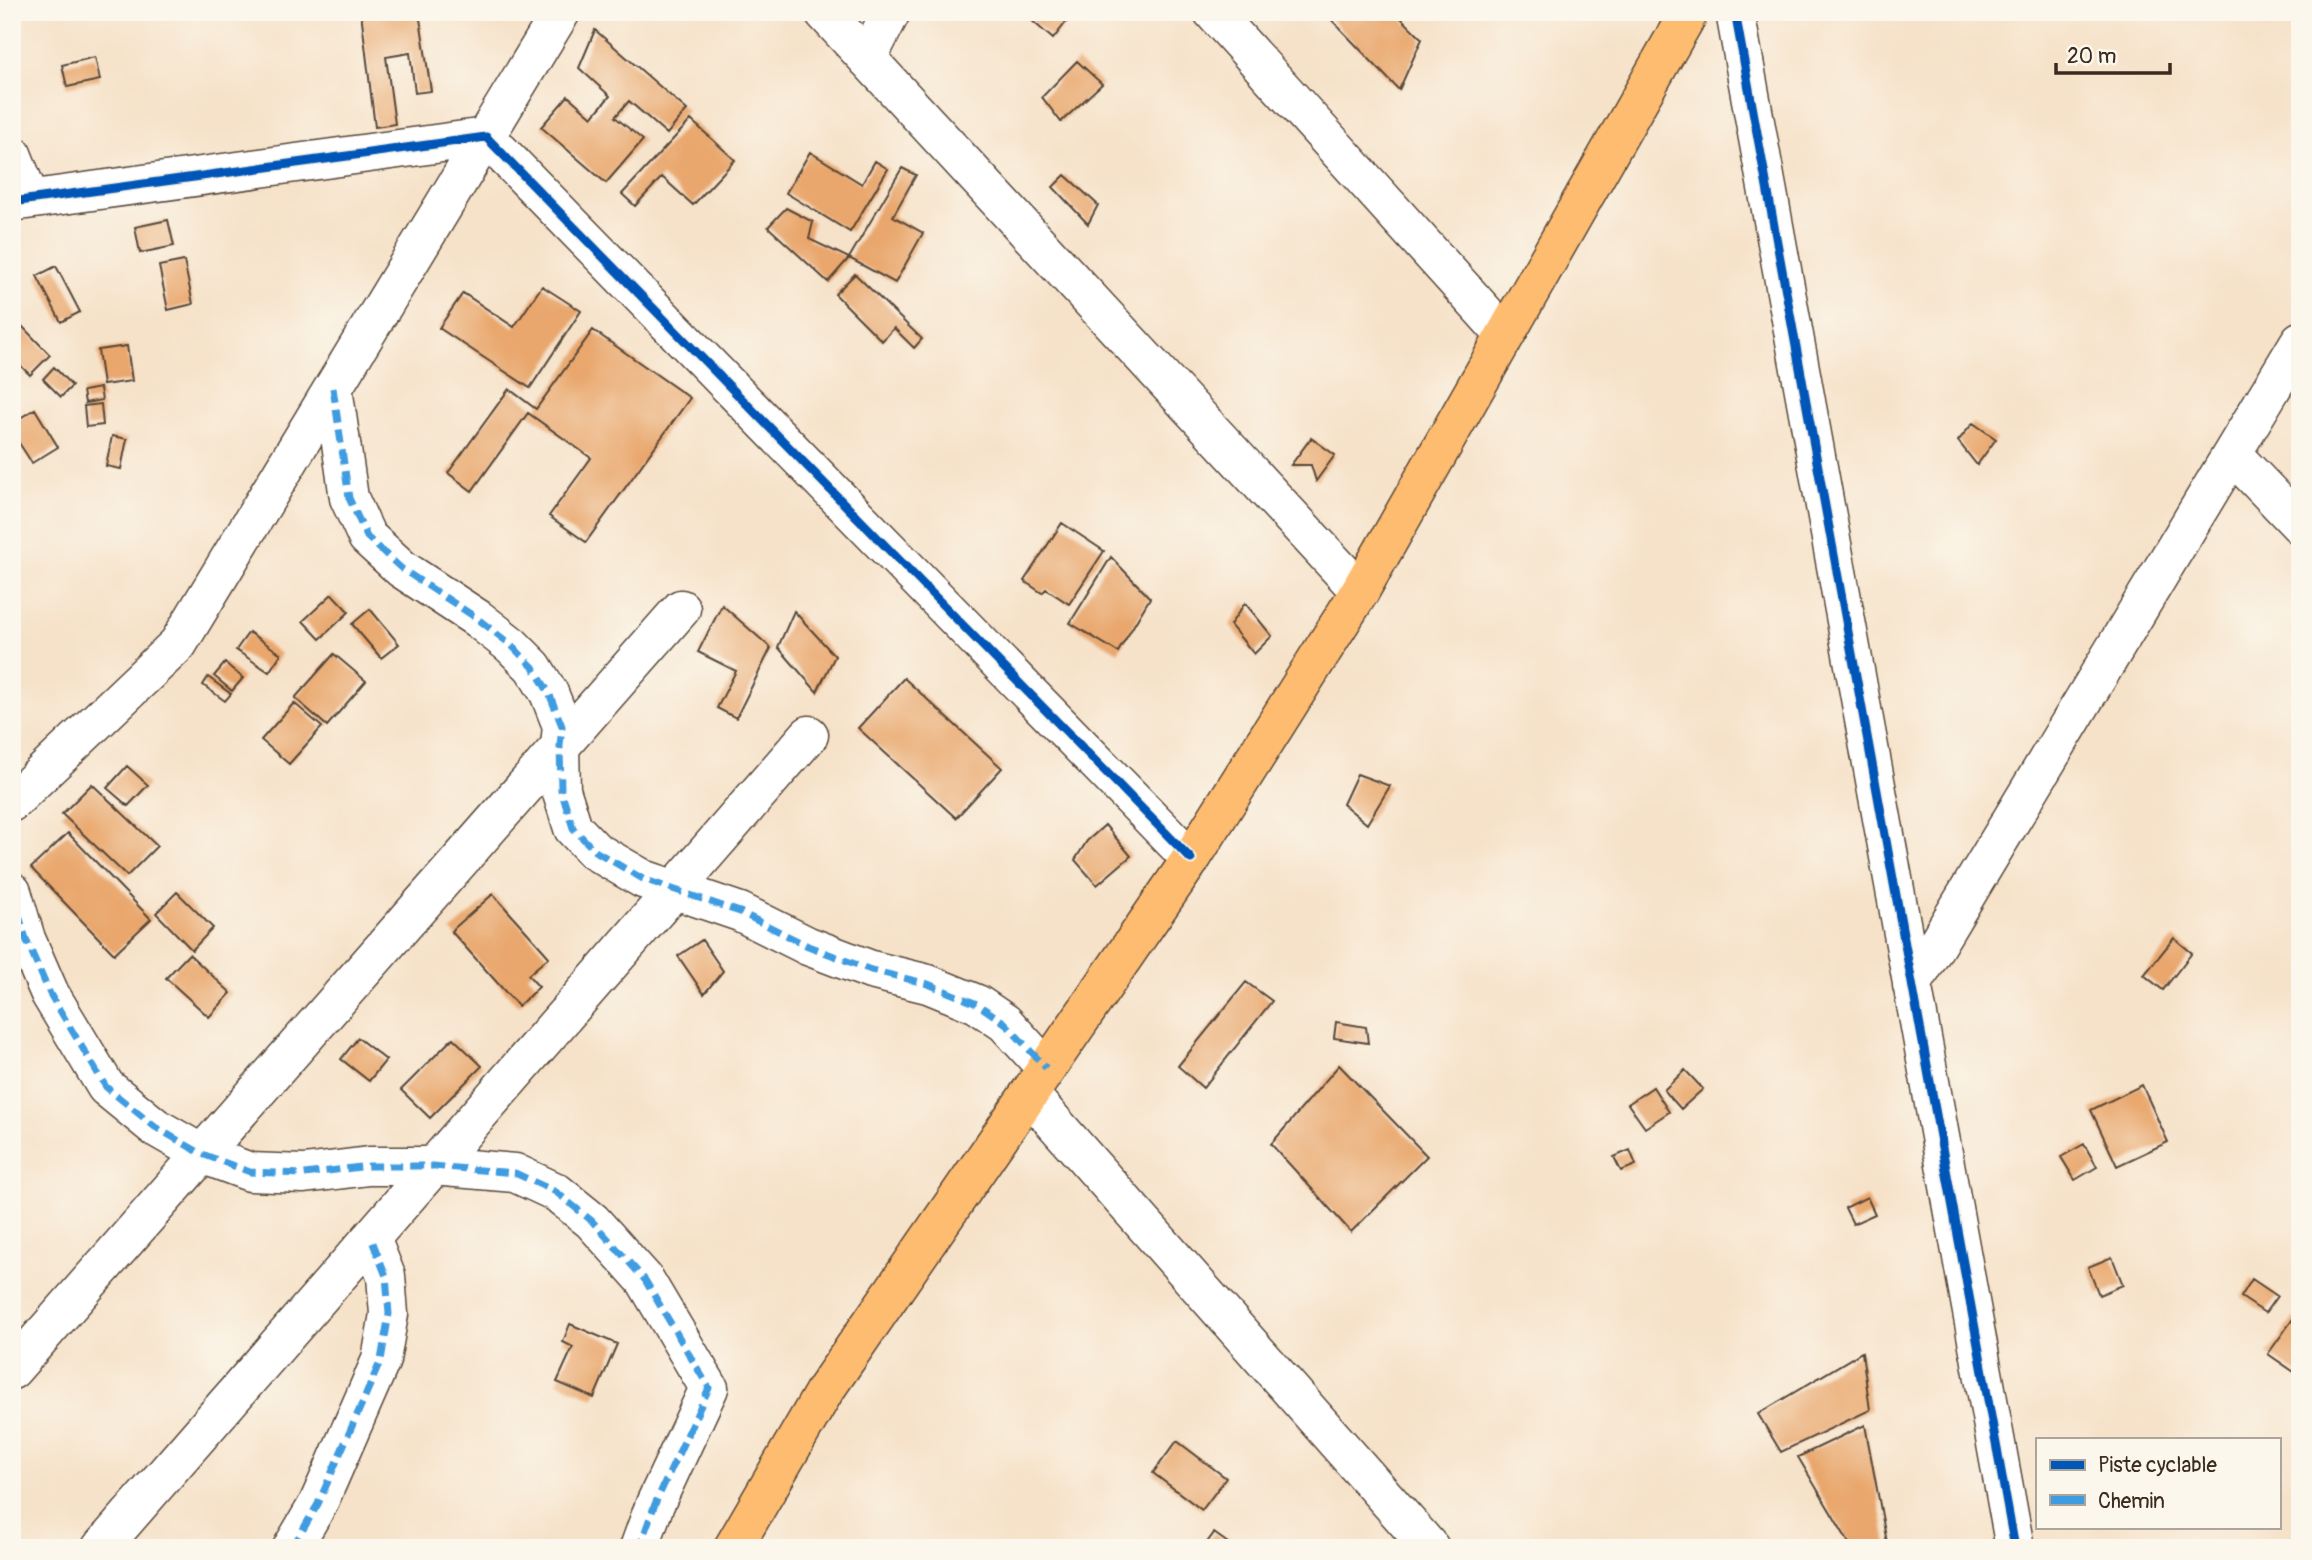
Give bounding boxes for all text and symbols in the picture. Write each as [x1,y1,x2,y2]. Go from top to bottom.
scale bar [2056,32,2170,76]
text: 20 m [2067,43,2116,70]
legend [2036,1438,2280,1528]
text: Piste cyclable [2098,1452,2217,1479]
text: Chemin [2098,1488,2165,1515]

